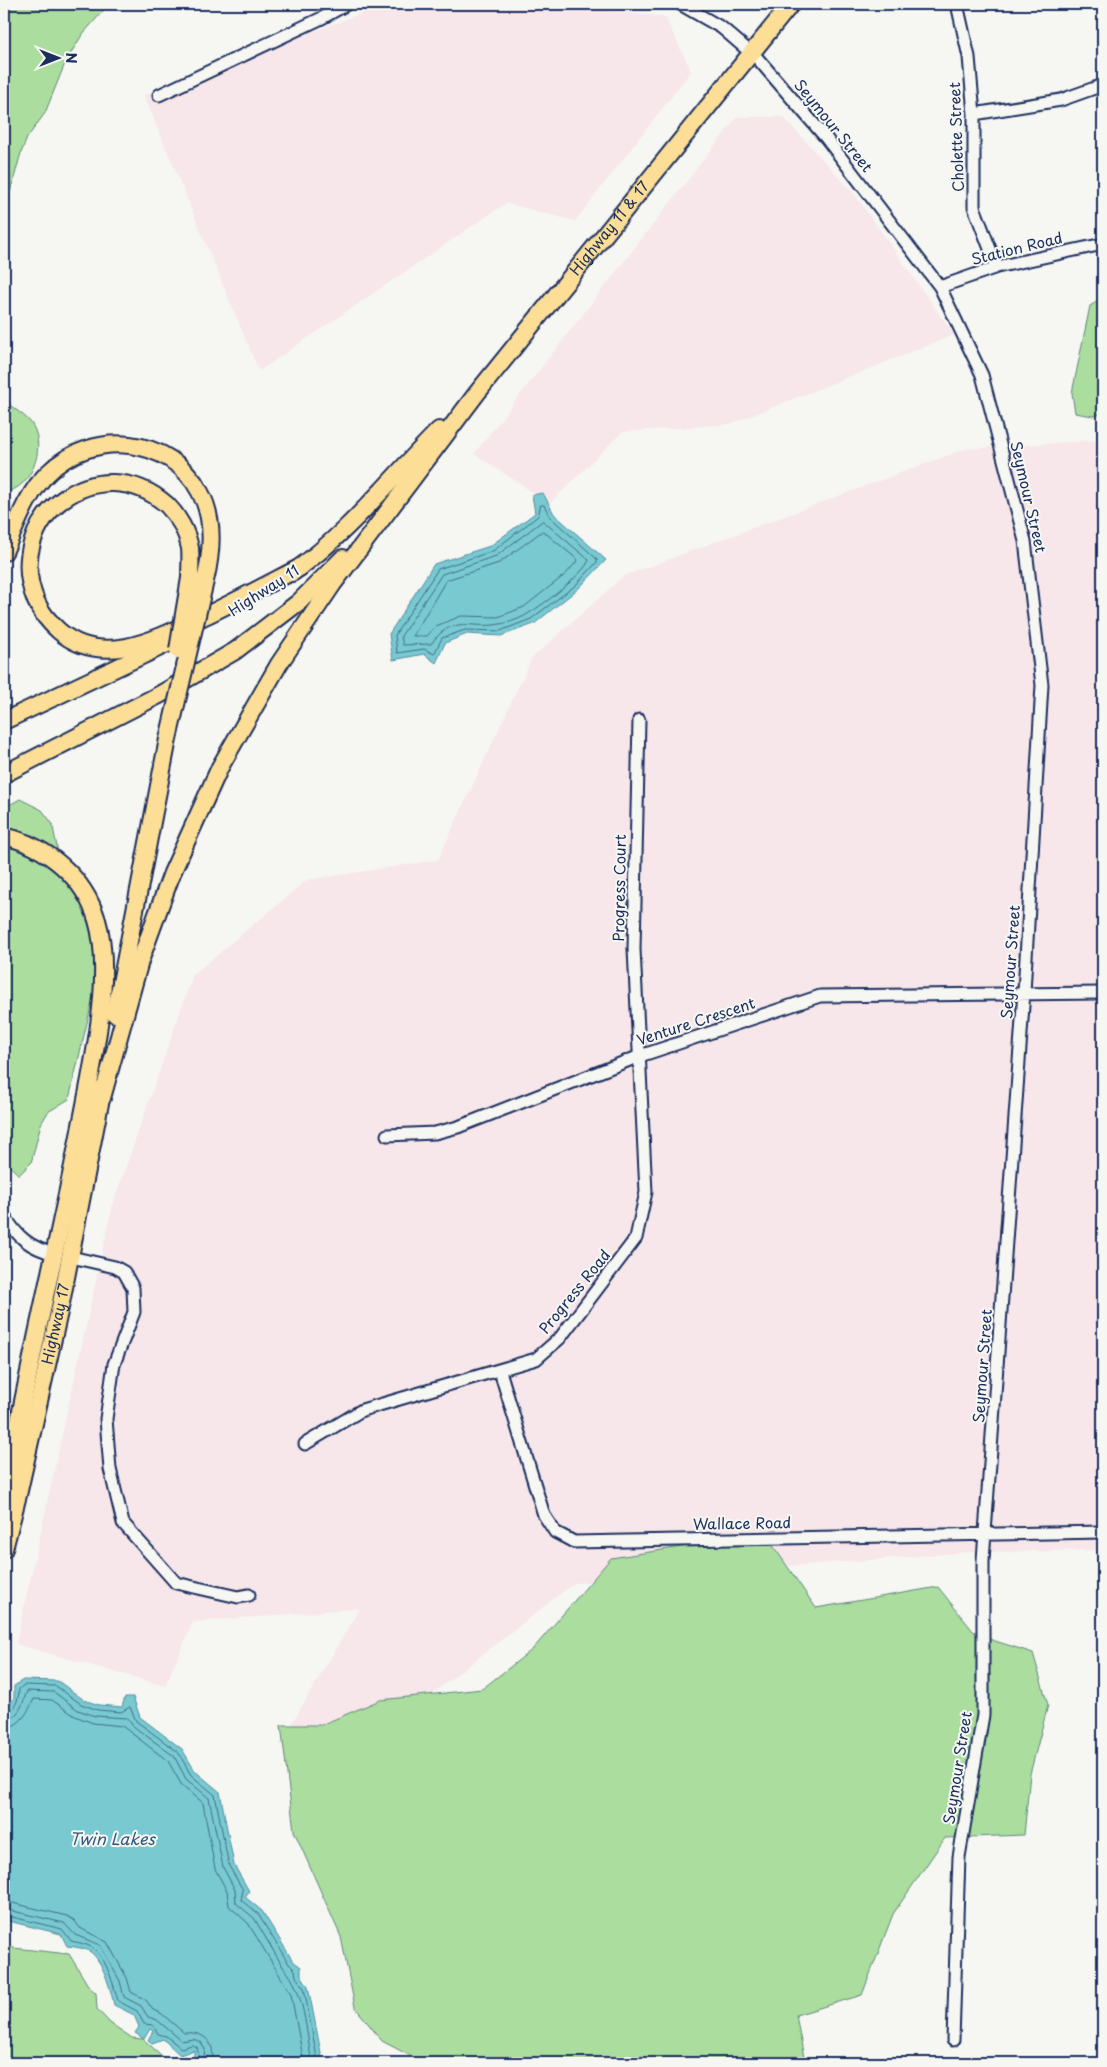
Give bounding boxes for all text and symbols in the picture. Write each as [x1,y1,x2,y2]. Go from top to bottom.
north arrow [32,32,82,82]
text: N [61,52,82,64]
street label: Seymour Street [789,74,879,177]
street label: Cholette Street [942,82,969,192]
street label: Highway 11 & 17 [563,175,654,280]
street label: Station Road [969,225,1065,270]
street label: Seymour Street [1005,439,1053,555]
street label: Highway 11 [223,558,303,621]
street label: Progress Court [606,834,631,942]
street label: Seymour Street [994,904,1025,1019]
street label: Venture Crescent [633,991,758,1051]
street label: Progress Road [533,1244,615,1338]
street label: Highway 17 [35,1281,75,1366]
street label: Seymour Street [966,1308,997,1423]
street label: Wallace Road [693,1510,791,1535]
street label: Seymour Street [936,1710,977,1826]
water label: Twin Lakes [69,1826,156,1850]

